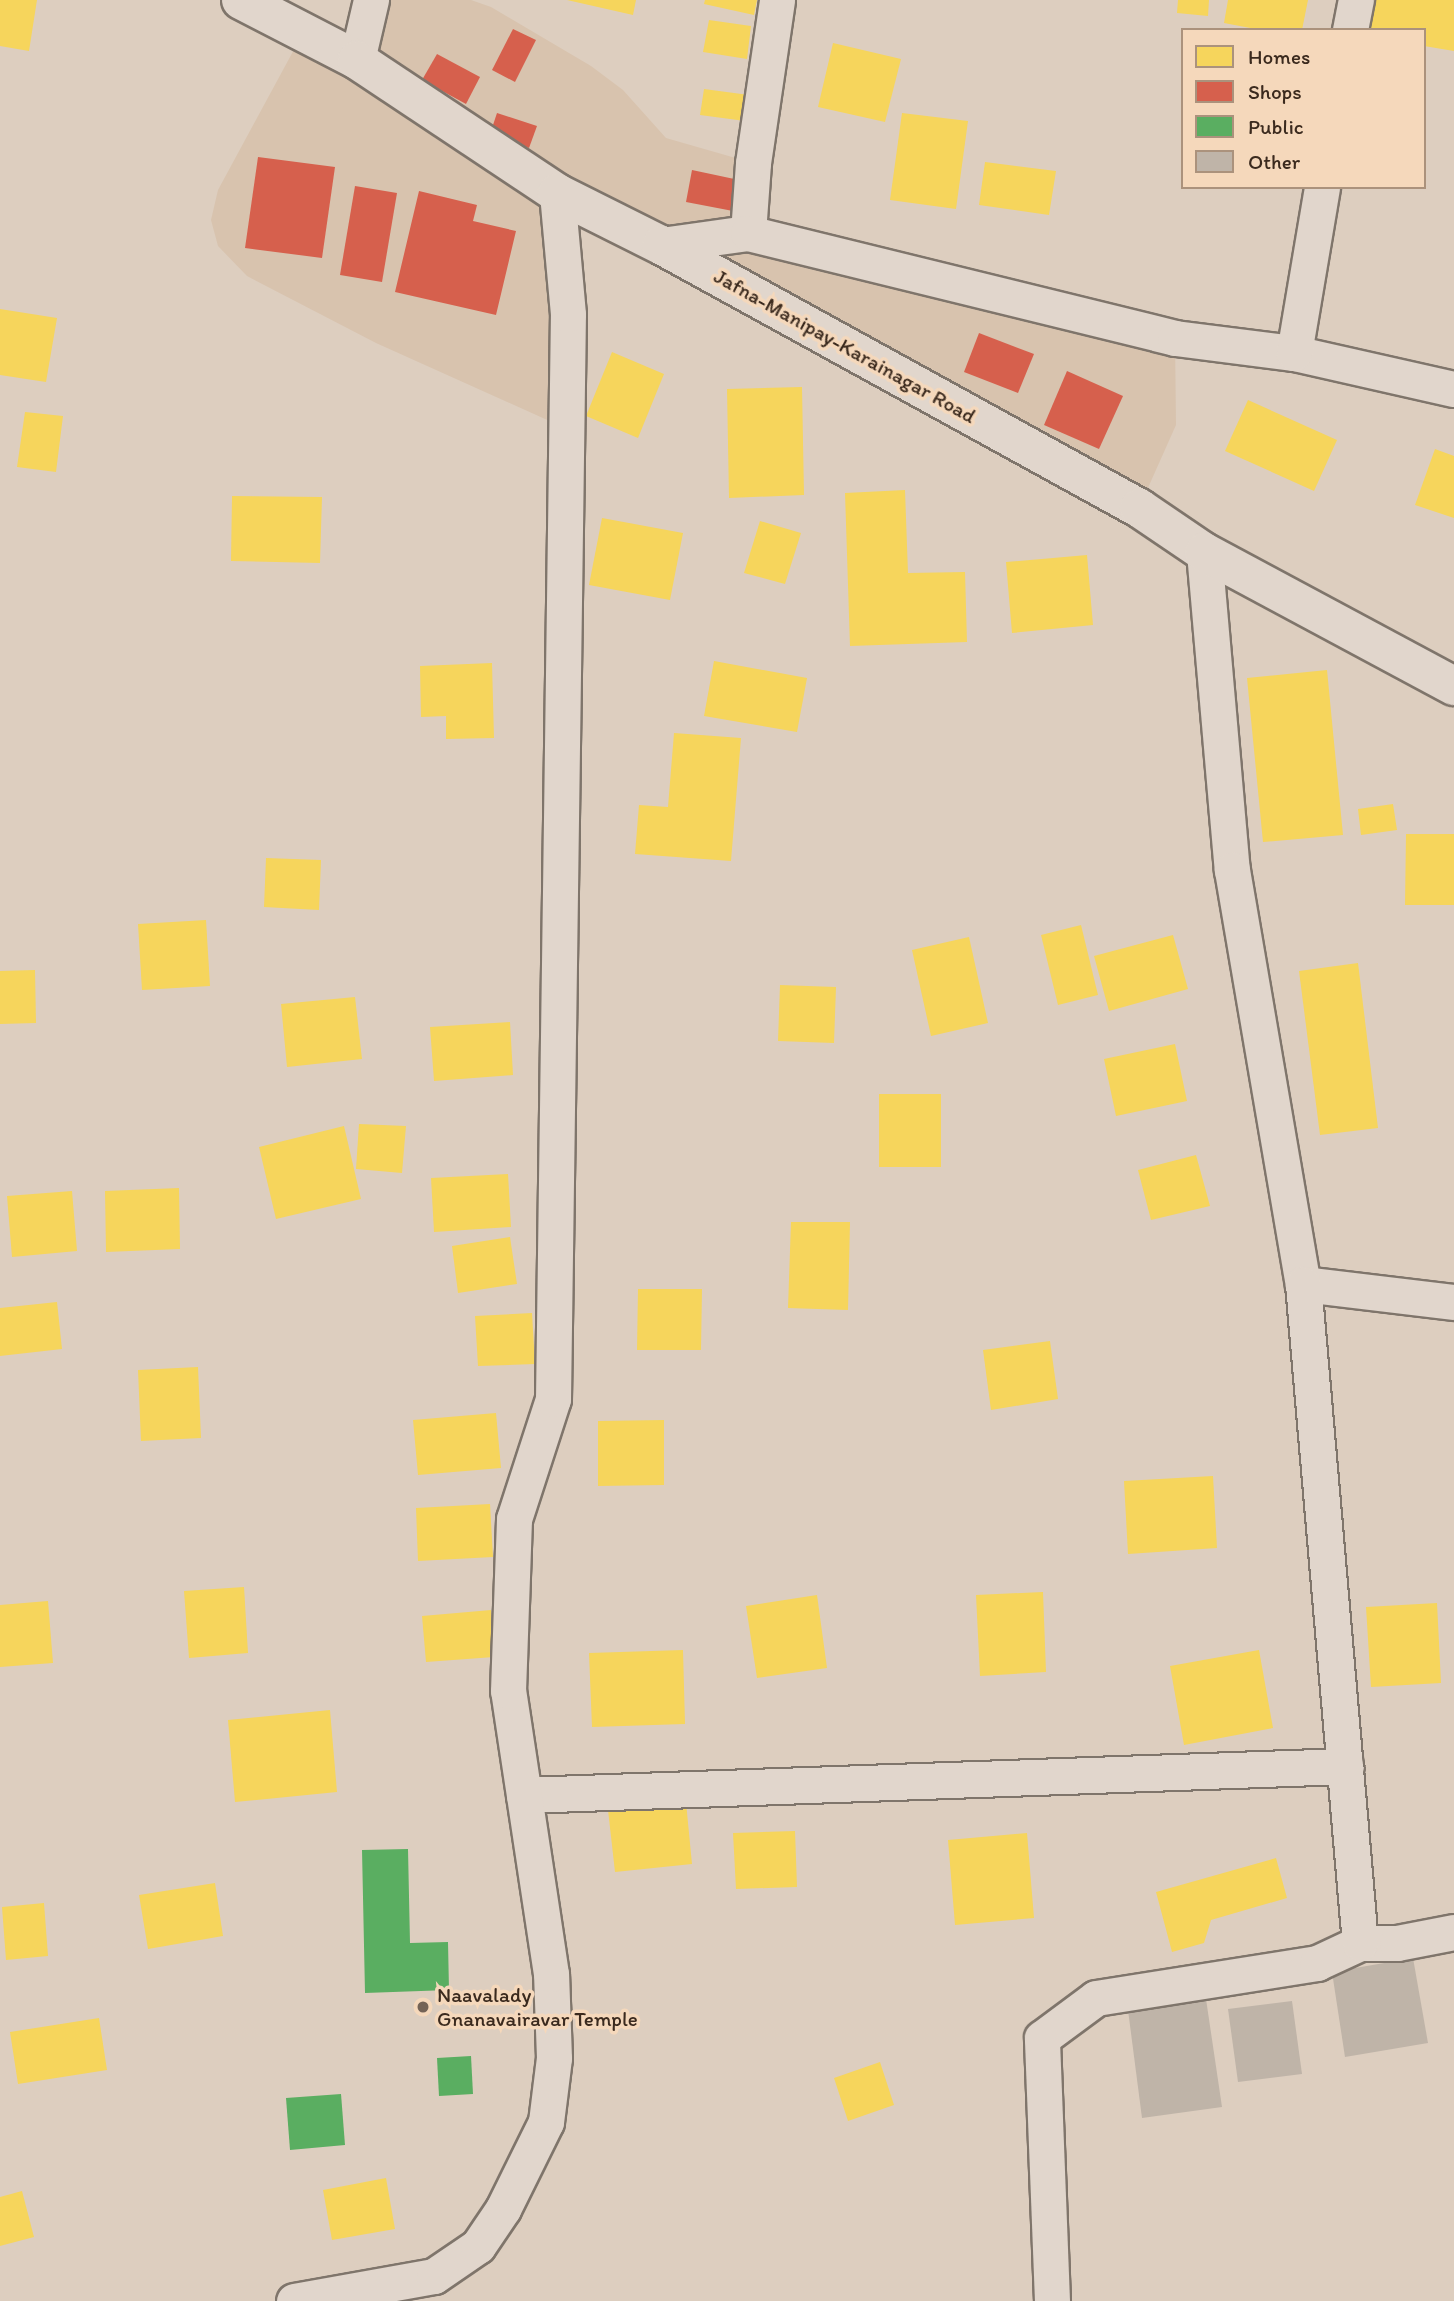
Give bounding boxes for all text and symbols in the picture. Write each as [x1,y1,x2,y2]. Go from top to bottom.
legend [1181,28,1426,189]
text: Homes [1248,44,1310,69]
text: Shops [1248,79,1302,104]
text: Public [1248,114,1304,139]
text: Other [1248,149,1300,174]
street label: Jafna-Manipay-Karainagar Road [710,263,980,429]
place label: Naavalady Gnanavairavar Temple [437,1982,638,2032]
marker: Naavalady Gnanavairavar Temple [415,1999,431,2015]

